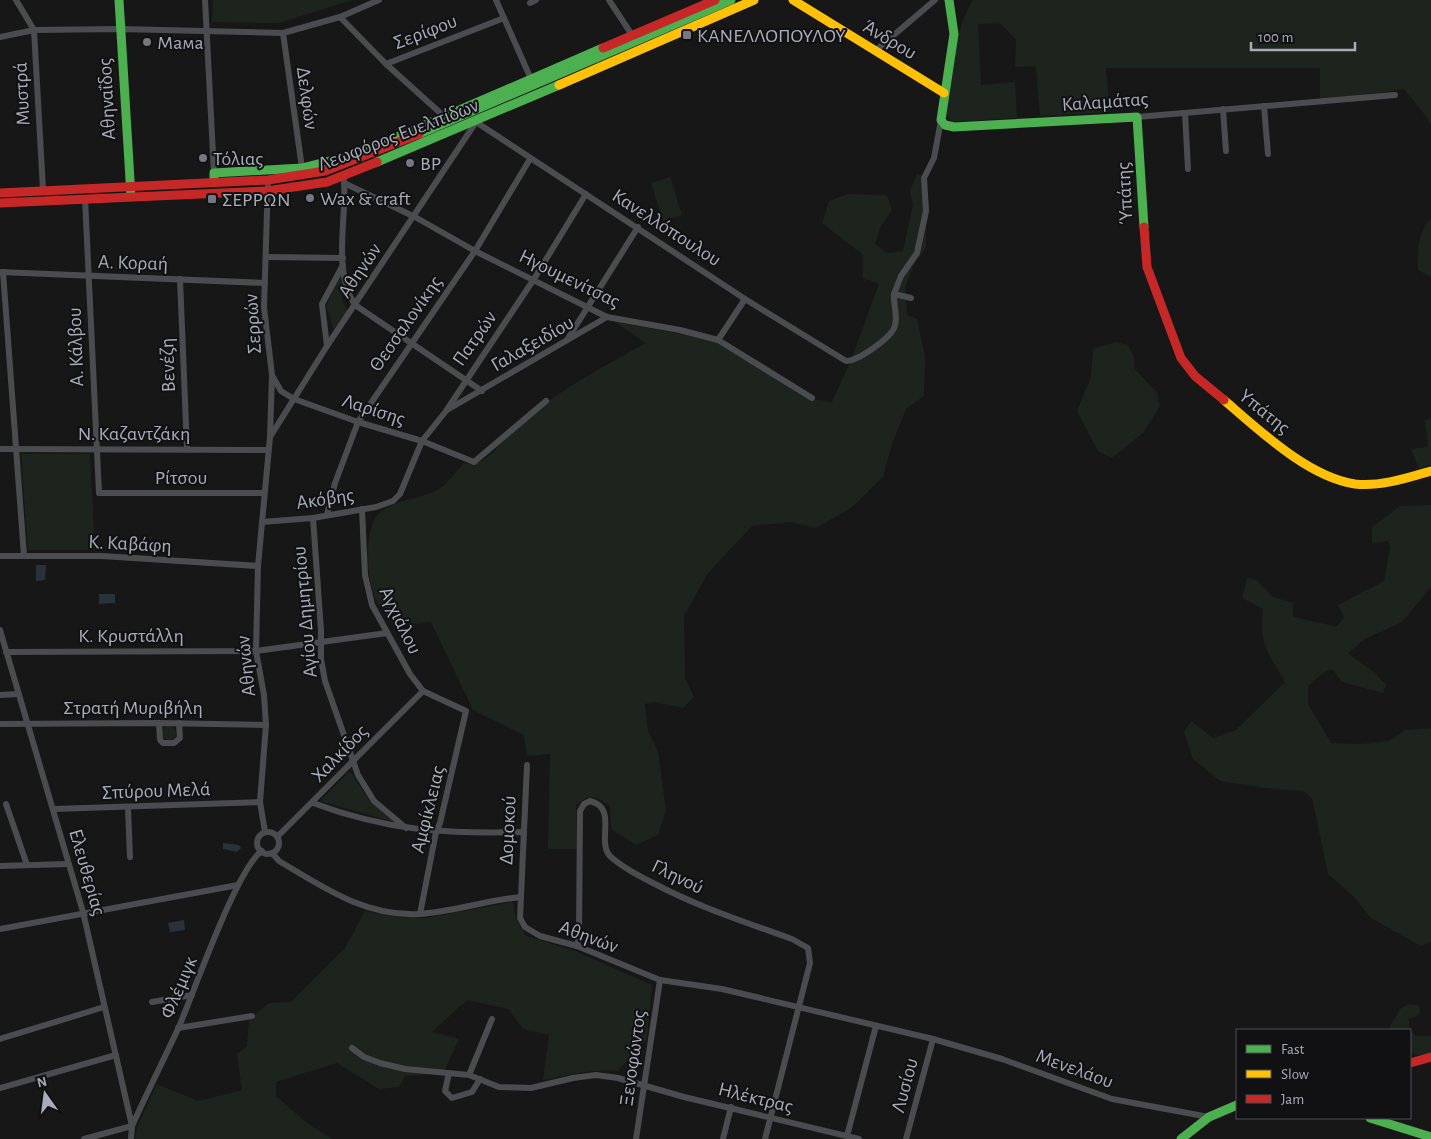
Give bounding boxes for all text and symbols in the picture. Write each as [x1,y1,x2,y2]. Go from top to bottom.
street label: Σερίφου [391,11,460,53]
street label: Άνδρου [859,16,920,64]
scale bar [1251,20,1355,52]
place label: ΚΑΝΕΛΛΟΠΟΥΛΟΥ [697,26,846,46]
marker: ΚΑΝΕΛΛΟΠΟΥΛΟΥ [681,29,693,41]
text: 100 m [1258,30,1293,45]
place label: Мама [157,33,204,53]
marker: Мама [141,36,153,48]
street label: Αθηναΐδος [95,57,119,140]
street label: Μυστρά [10,62,34,126]
street label: Δελφών [293,65,321,131]
street label: Καλαμάτας [1061,89,1149,115]
street label: Λεωφόρος Ευελπίδων [315,95,482,175]
place label: Τόλιας [213,149,263,169]
marker: Τόλιας [197,152,209,164]
place label: BP [420,154,441,174]
marker: BP [404,157,416,169]
street label: Ύπάτης [1113,161,1137,224]
street label: Κανελλόπουλου [609,185,724,270]
place label: Wax & craft [320,189,411,209]
place label: ΣΕΡΡΩΝ [222,190,291,210]
marker: Wax & craft [304,192,316,204]
marker: ΣΕΡΡΩΝ [206,193,218,205]
street label: Αθηνών [334,240,385,302]
street label: Ηγουμενίτσας [516,246,623,312]
street label: Α. Κοραή [98,252,168,274]
street label: Θεσσαλονίκης [366,272,446,375]
street label: Σερρών [241,293,265,355]
street label: A. Κάλβου [65,307,87,387]
street label: Πατρών [449,308,501,370]
street label: Γαλαξειδίου [488,312,577,376]
street label: Βενέζη [157,337,179,392]
street label: Υπάτης [1235,385,1294,438]
street label: Λαρίσης [340,390,408,430]
street label: Ν. Καζαντζάκη [78,424,190,444]
street label: Ρίτσου [155,468,207,488]
street label: Ακόβης [295,485,356,513]
street label: Κ. Καβάφη [88,532,172,556]
street label: Αγίου Δημητρίου [289,545,321,678]
street label: Αγχιάλου [375,584,425,657]
street label: Κ. Κρυστάλλη [78,626,184,646]
street label: Αθηνών [233,634,259,697]
street label: Στρατή Μυριβήλη [63,698,203,718]
street label: Χαλκίδος [308,721,372,786]
street label: Αμφίκλειας [407,763,449,855]
street label: Σπύρου Μελά [101,779,211,803]
street label: Δομοκού [496,795,520,865]
street label: Ελευθερίας [65,827,109,918]
street label: Γληνού [648,856,707,898]
street label: Αθηνών [556,917,621,957]
street label: Φλέμιγκ [157,953,201,1021]
street label: Ξενοφώντος [616,1009,650,1107]
legend [1236,1029,1411,1119]
text: Fast [1281,1042,1305,1057]
street label: Μενελάου [1033,1046,1116,1092]
street label: Λυσίου [888,1056,922,1115]
text: Slow [1281,1067,1309,1082]
north arrow [20,1069,70,1119]
text: N [36,1074,49,1090]
street label: Ηλέκτρας [716,1079,795,1117]
text: Jam [1281,1092,1304,1107]

